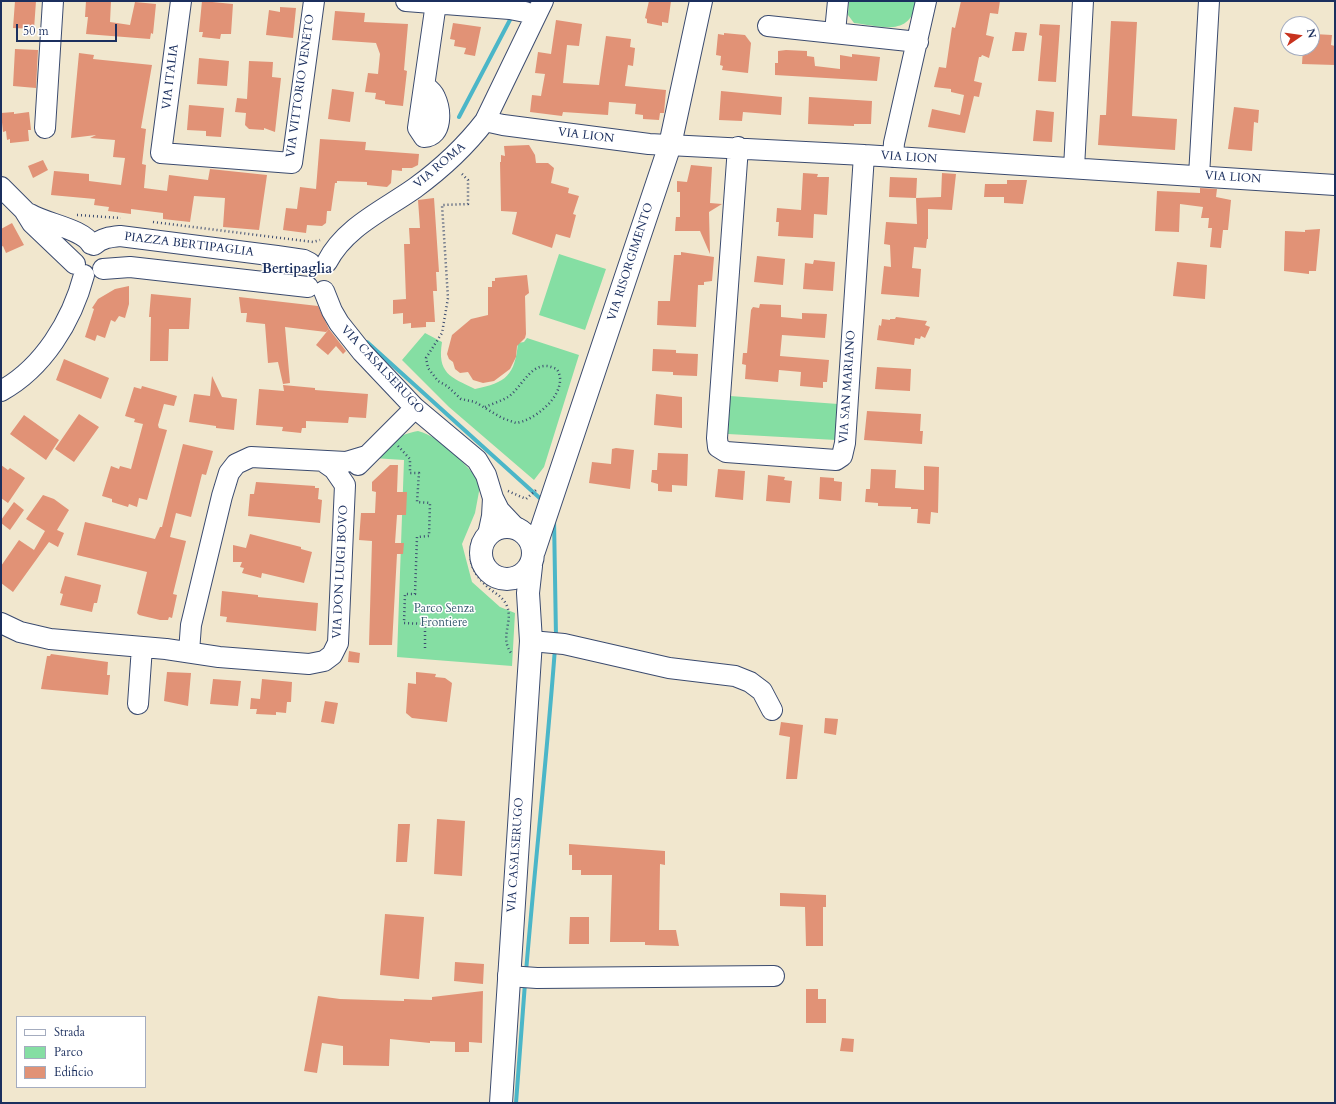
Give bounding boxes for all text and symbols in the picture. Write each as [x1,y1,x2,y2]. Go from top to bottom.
street label: VIA VITTORIO VENETO [284,13,318,159]
scale bar [18,16,119,42]
north arrow [1280,16,1320,56]
text: 50 m [23,23,49,39]
text: N [1303,27,1320,40]
street label: VIA ITALIA [160,43,182,111]
street label: VIA LION [557,125,615,147]
street label: VIA ROMA [411,140,469,192]
street label: VIA LION [880,149,938,167]
street label: VIA LION [1204,169,1262,187]
street label: VIA RISORGIMENTO [605,201,657,323]
street label: PIAZZA BERTIPAGLIA [123,230,255,260]
district label: Bertipaglia [262,262,332,278]
street label: VIA CASALSERUGO [337,323,427,417]
street label: VIA SAN MARIANO [837,330,859,444]
street label: VIA DON LUIGI BOVO [330,505,352,639]
park label: Parco Senza Frontiere [414,602,474,630]
street label: VIA CASALSERUGO [505,797,527,913]
legend [16,1016,146,1088]
text: Strada [54,1024,85,1040]
text: Parco [54,1044,83,1060]
text: Edificio [54,1064,93,1080]

